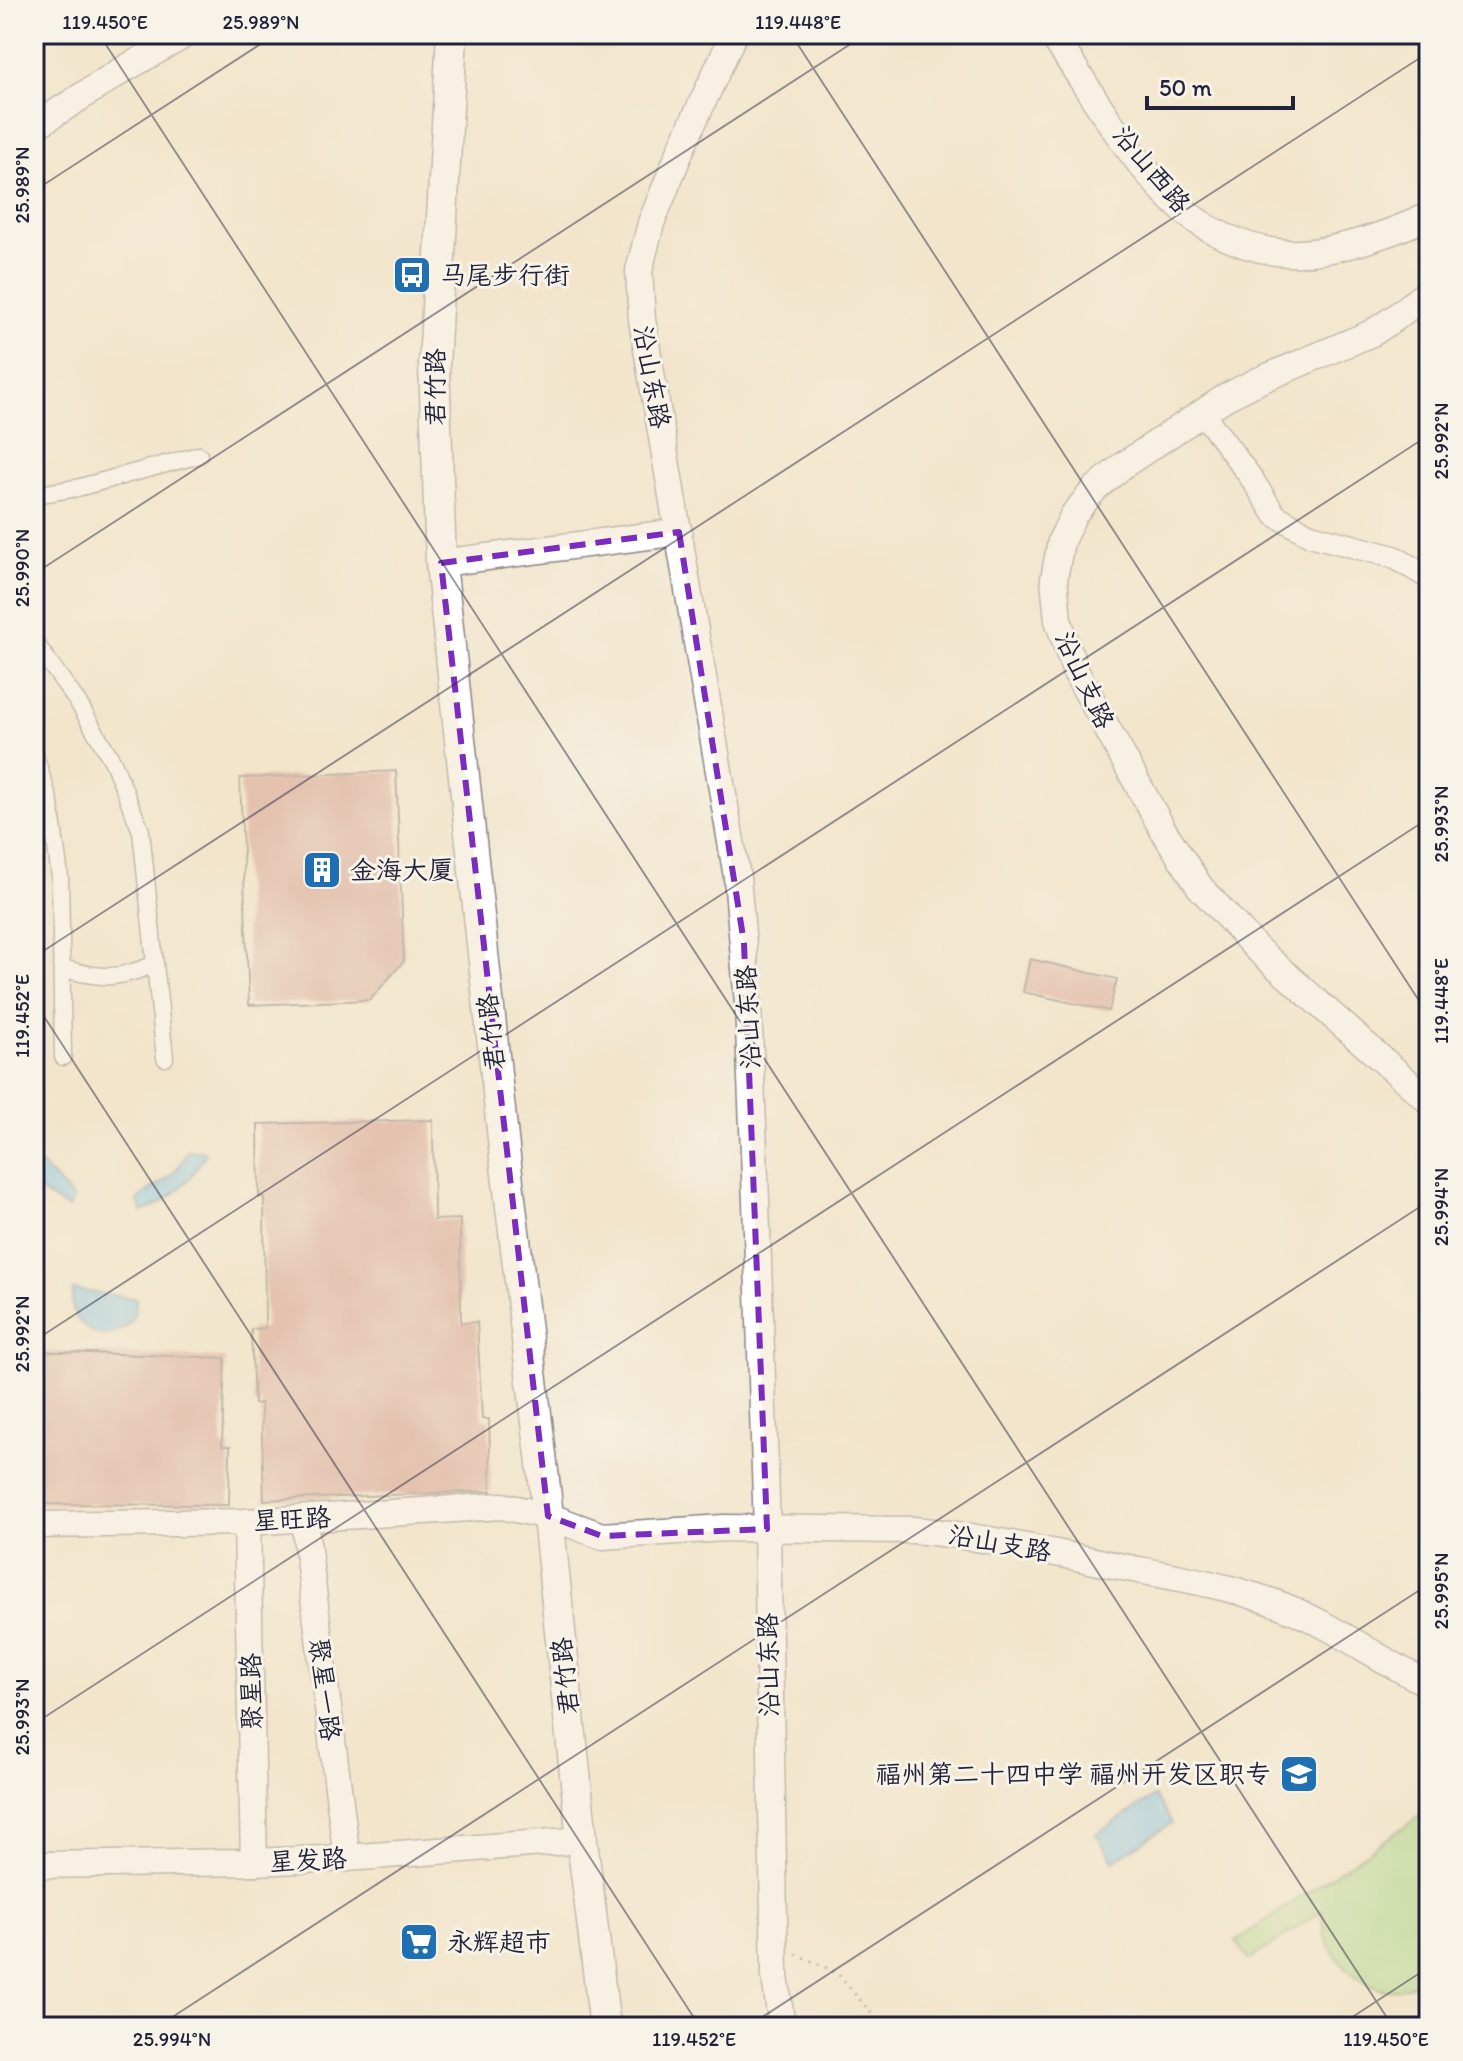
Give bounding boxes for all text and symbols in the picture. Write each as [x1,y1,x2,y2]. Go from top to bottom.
text: 119.450°E [62,10,148,34]
text: 25.989°N [222,10,300,34]
text: 119.448°E [755,10,841,34]
scale bar [1147,60,1293,110]
text: 50 m [1159,73,1212,102]
street label: 沿山西路 [1106,119,1198,219]
text: 25.989°N [10,146,34,224]
bus stop icon: 马尾步行街 [391,254,433,296]
place label: 马尾步行街 [440,259,570,291]
street label: 沿山东路 [627,323,677,431]
street label: 君竹路 [419,348,451,426]
text: 25.992°N [1429,403,1453,479]
text: 25.990°N [10,529,34,607]
street label: 沿山支路 [1049,626,1121,734]
text: 25.993°N [1429,785,1453,863]
building icon: 金海大厦 [301,849,343,891]
place label: 金海大厦 [350,854,454,886]
text: 119.448°E [1429,958,1453,1044]
street label: 沿山东路 [729,964,767,1070]
text: 119.452°E [10,974,34,1058]
street label: 君竹路 [471,992,511,1072]
text: 25.994°N [1429,1168,1453,1246]
text: 25.992°N [10,1296,34,1372]
street label: 星旺路 [252,1501,332,1537]
street label: 沿山支路 [946,1518,1054,1568]
text: 25.995°N [1429,1553,1453,1629]
street label: 沿山东路 [751,1613,785,1717]
street label: 聚星一路 [303,1635,347,1743]
street label: 君竹路 [545,1636,585,1716]
street label: 聚星路 [234,1653,268,1731]
text: 25.993°N [10,1678,34,1756]
school or university icon: 福州第二十四中学 福州开发区职专 [1278,1753,1320,1795]
place label: 福州第二十四中学 福州开发区职专 [875,1758,1271,1790]
street label: 星发路 [268,1842,348,1878]
supermarket icon: 永辉超市 [398,1921,440,1963]
place label: 永辉超市 [447,1926,551,1958]
text: 25.994°N [133,2027,211,2051]
text: 119.452°E [652,2027,736,2051]
text: 119.450°E [1343,2027,1429,2051]

